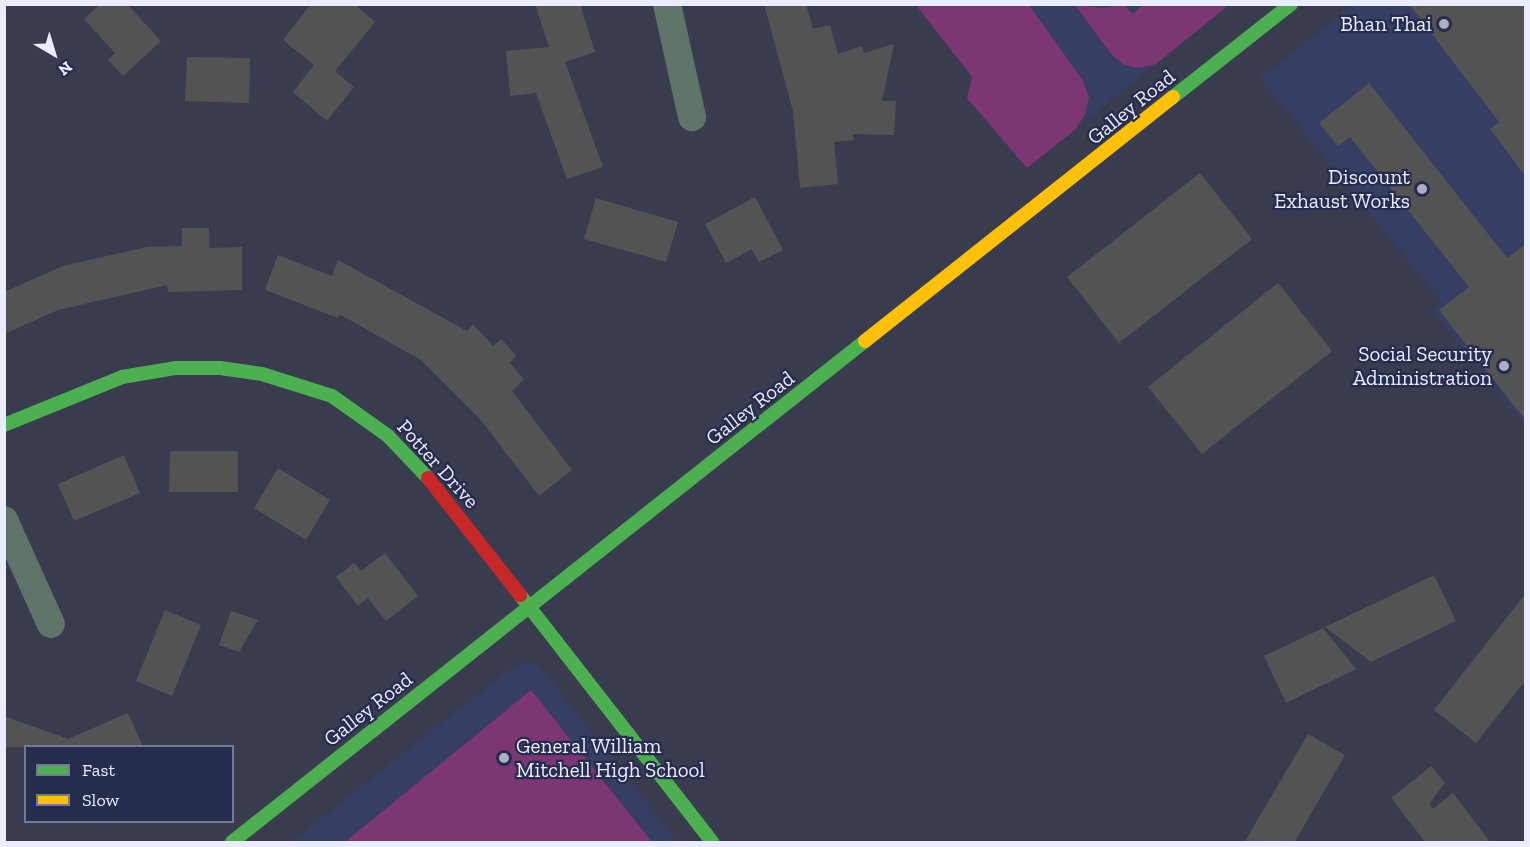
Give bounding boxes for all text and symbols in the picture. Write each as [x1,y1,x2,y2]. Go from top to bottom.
place label: Bhan Thai [1340,11,1432,37]
marker: Bhan Thai [1437,17,1451,31]
north arrow [24,24,84,84]
text: N [55,57,76,80]
street label: Galley Road [1082,64,1180,150]
place label: Discount Exhaust Works [1273,164,1410,214]
marker: Discount Exhaust Works [1415,182,1429,196]
place label: Social Security Administration [1353,341,1492,391]
marker: Social Security Administration [1497,359,1511,373]
street label: Galley Road [700,365,800,451]
street label: Potter Drive [392,414,484,514]
street label: Galley Road [318,666,418,752]
place label: General William Mitchell High School [516,733,705,783]
legend [24,745,234,823]
marker: General William Mitchell High School [497,751,511,765]
text: Fast [82,759,115,781]
text: Slow [82,789,119,811]

